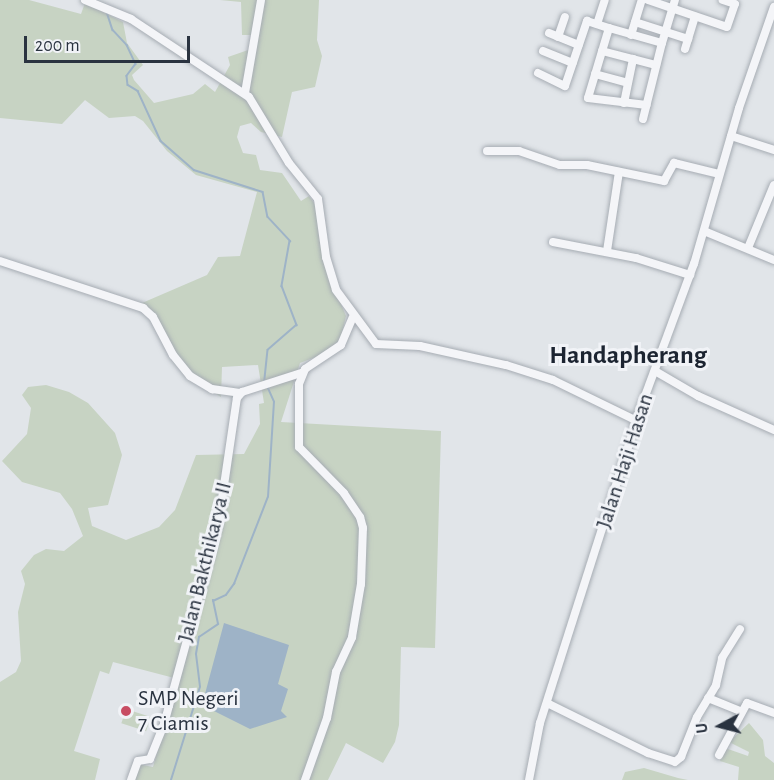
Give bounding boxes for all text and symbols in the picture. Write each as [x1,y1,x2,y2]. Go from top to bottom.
scale bar [27,24,194,62]
text: 200 m [35,37,80,55]
district label: Handapherang [549,340,707,372]
street label: Jalan Haji Hasan [591,390,659,532]
street label: Jalan Bakthikarya II [172,479,238,645]
place label: SMP Negeri 7 Ciamis [138,685,239,736]
north arrow [690,696,750,756]
marker: SMP Negeri 7 Ciamis [119,704,133,718]
text: U [694,722,711,734]

